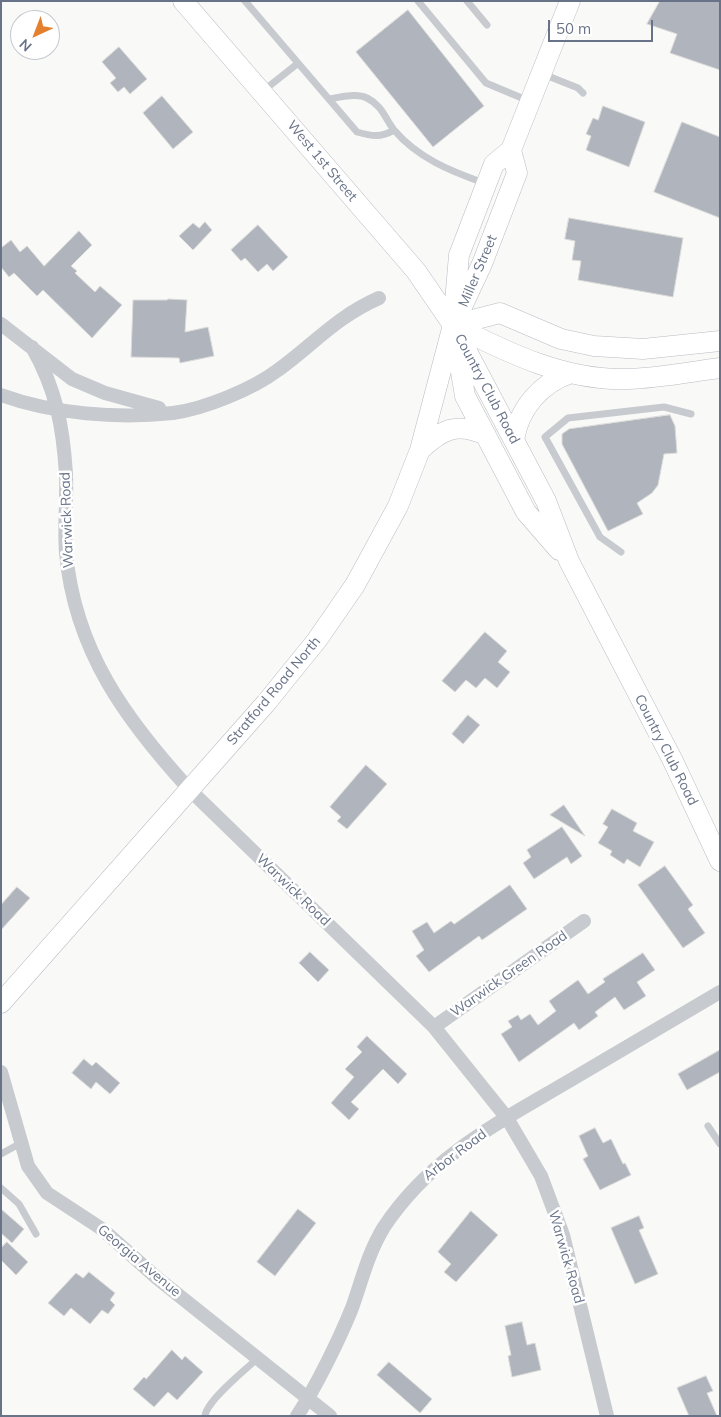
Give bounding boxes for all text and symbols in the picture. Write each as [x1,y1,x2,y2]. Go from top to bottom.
north arrow [10,10,60,60]
scale bar [551,10,656,42]
text: 50 m [556,19,591,38]
text: N [15,35,35,55]
street label: West 1st Street [283,117,361,205]
street label: Miller Street [455,232,501,310]
street label: Country Club Road [451,331,523,447]
street label: Warwick Road [57,472,77,568]
street label: Stratford Road North [224,633,324,749]
street label: Country Club Road [631,692,701,808]
street label: Warwick Road [253,851,333,929]
street label: Warwick Green Road [447,927,571,1021]
street label: Arbor Road [420,1126,490,1184]
street label: Warwick Road [545,1208,587,1306]
street label: Georgia Avenue [94,1221,184,1301]

